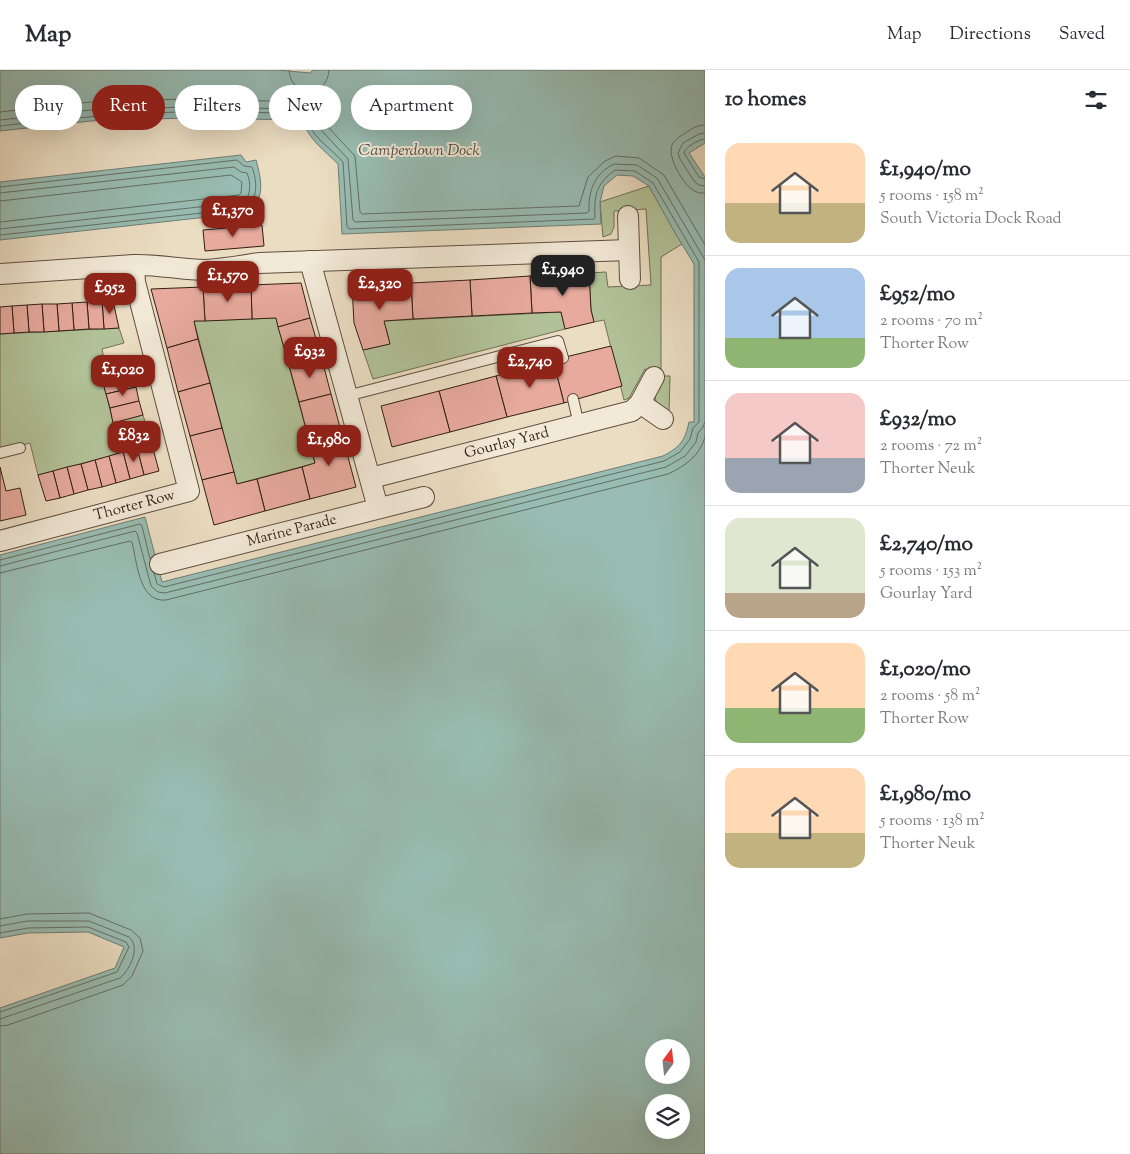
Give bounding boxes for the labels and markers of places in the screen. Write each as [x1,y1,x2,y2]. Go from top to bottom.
pin: £1,370 [192,196,274,238]
pin: £1,940 [522,254,604,297]
pin: £1,570 [187,260,269,303]
pin: £2,320 [339,268,421,311]
pin: £952 [80,272,140,315]
pin: £932 [280,336,340,379]
pin: £2,740 [489,346,571,389]
pin: £1,020 [82,354,164,397]
pin: £832 [104,420,164,463]
pin: £1,980 [288,424,370,467]

